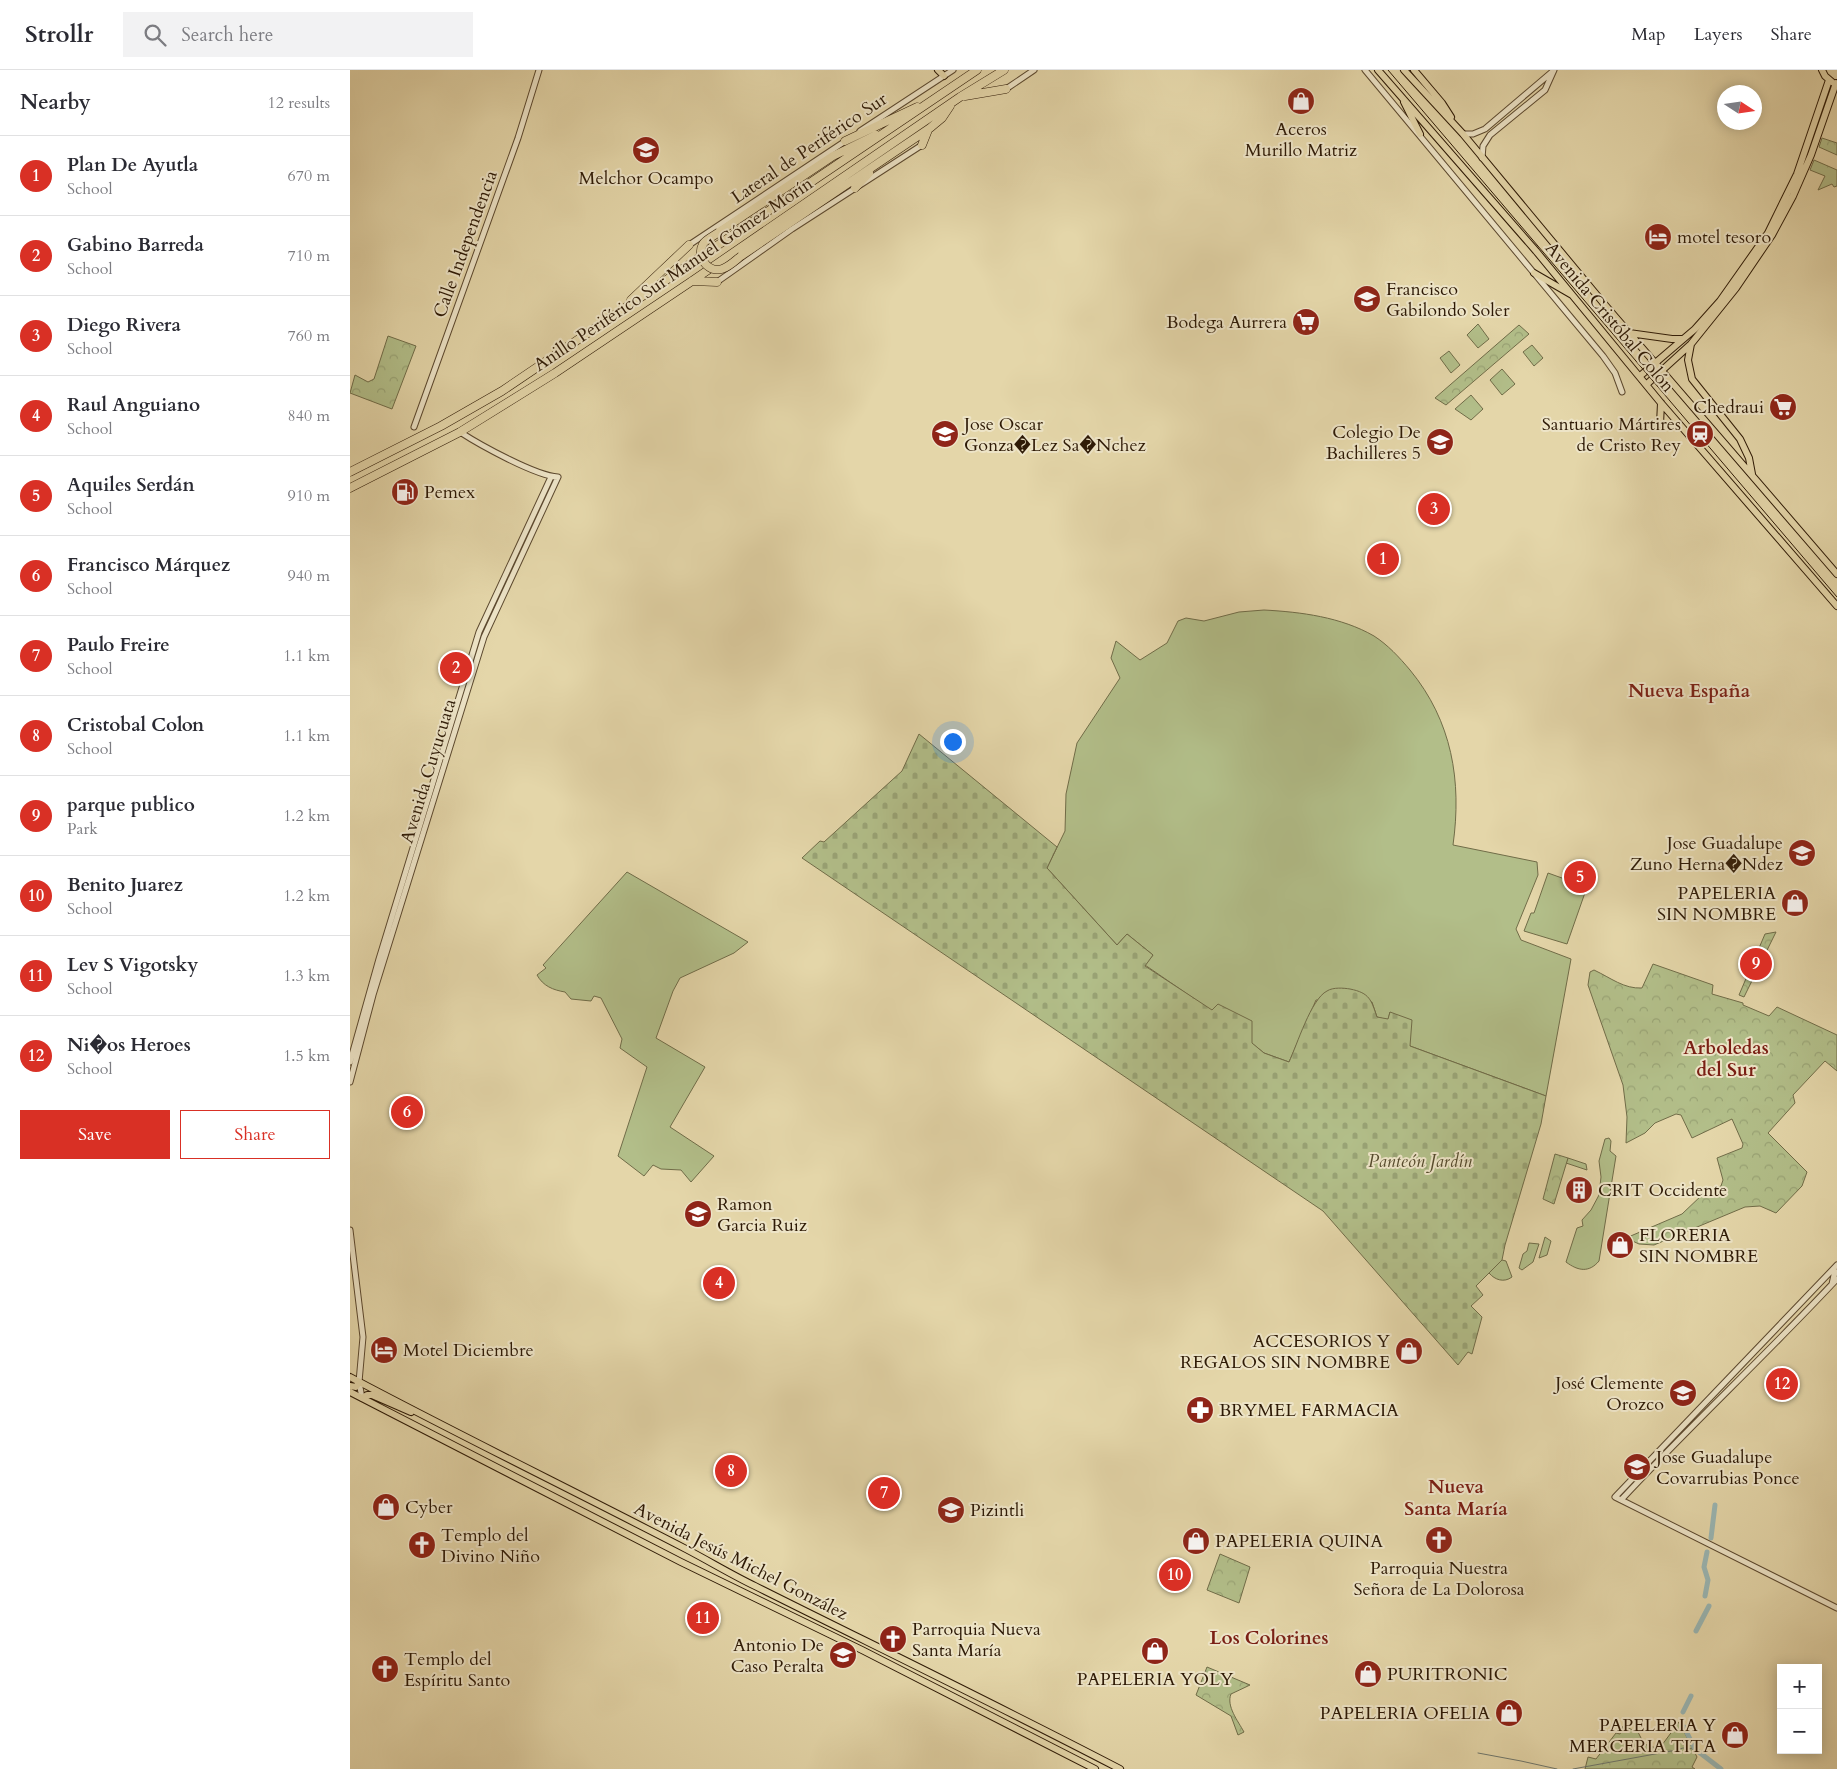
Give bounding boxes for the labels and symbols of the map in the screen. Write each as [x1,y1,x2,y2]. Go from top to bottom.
north arrow [1717,85,1762,130]
shop icon: Aceros Murillo Matriz [1286,86,1316,116]
street label: Lateral de Periférico Sur [726,87,892,210]
place label: Aceros Murillo Matriz [1245,117,1357,163]
school or university icon: Melchor Ocampo [631,135,661,165]
place label: Melchor Ocampo [579,166,714,191]
street label: Calle Independencia [427,167,504,321]
street label: Anillo Periférico Sur Manuel Gómez Morín [529,171,818,378]
hotel icon: motel tesoro [1643,222,1673,252]
place label: motel tesoro [1677,225,1771,250]
street label: Avenida Cristóbal Colón [1539,237,1681,398]
place label: Francisco Gabilondo Soler [1386,277,1510,323]
school or university icon: Francisco Gabilondo Soler [1352,284,1382,314]
supermarket icon: Bodega Aurrera [1291,307,1321,337]
place label: Bodega Aurrera [1166,310,1287,335]
supermarket icon: Chedraui [1768,392,1798,422]
place label: Chedraui [1693,395,1764,420]
place label: Jose Oscar Gonza�Lez Sa�Nchez [961,412,1146,458]
place label: Santuario Mártires de Cristo Rey [1542,412,1681,458]
school or university icon: Jose Oscar Gonza�Lez Sa�Nchez [930,419,960,449]
station icon: Santuario Mártires de Cristo Rey [1685,419,1715,449]
place label: Colegio De Bachilleres 5 [1326,420,1421,466]
school or university icon: Colegio De Bachilleres 5 [1425,427,1455,457]
fuel station icon: Pemex [390,477,420,507]
place label: Pemex [424,480,475,505]
pin: 3 [1418,490,1450,528]
pin: 1 [1367,540,1399,578]
pin: 2 [440,649,472,687]
district label: Nueva España [1628,678,1751,704]
street label: Avenida Cuyucuata [395,696,462,846]
your location [940,729,966,755]
place label: Jose Guadalupe Zuno Herna�Ndez [1630,831,1783,877]
school or university icon: Jose Guadalupe Zuno Herna�Ndez [1787,838,1817,868]
pin: 5 [1564,858,1596,896]
place label: PAPELERIA SIN NOMBRE [1657,881,1776,927]
shop icon: PAPELERIA SIN NOMBRE [1780,888,1810,918]
pin: 9 [1740,945,1772,983]
district label: Arboledas del Sur [1683,1035,1769,1083]
pin: 6 [391,1093,423,1131]
park label: Panteón Jardín [1368,1149,1472,1174]
building icon: CRIT Occidente [1564,1175,1594,1205]
place label: CRIT Occidente [1598,1178,1727,1203]
place label: Ramon Garcia Ruiz [717,1192,807,1238]
school or university icon: Ramon Garcia Ruiz [683,1199,713,1229]
place label: FLORERIA SIN NOMBRE [1639,1223,1758,1269]
shop icon: FLORERIA SIN NOMBRE [1605,1230,1635,1260]
pin: 4 [703,1264,735,1302]
place label: ACCESORIOS Y REGALOS SIN NOMBRE [1180,1329,1391,1375]
hotel icon: Motel Diciembre [369,1335,399,1365]
shop icon: ACCESORIOS Y REGALOS SIN NOMBRE [1394,1336,1424,1366]
place label: Motel Diciembre [403,1338,534,1363]
pin: 12 [1766,1365,1798,1403]
place label: José Clemente Orozco [1552,1371,1664,1417]
school or university icon: José Clemente Orozco [1668,1378,1698,1408]
pharmacy icon: BRYMEL FARMACIA [1185,1395,1215,1425]
place label: BRYMEL FARMACIA [1219,1398,1399,1423]
place label: Jose Guadalupe Covarrubias Ponce [1653,1445,1800,1491]
pin: 8 [715,1452,747,1490]
school or university icon: Jose Guadalupe Covarrubias Ponce [1622,1452,1652,1482]
pin: 7 [868,1474,900,1512]
district label: Nueva Santa María [1404,1474,1508,1522]
shop icon: Cyber [371,1492,401,1522]
place label: Cyber [405,1495,453,1520]
school or university icon: Pizintli [936,1495,966,1525]
street label: Avenida Jesús Michel González [629,1496,852,1626]
place label: Pizintli [970,1498,1024,1523]
place label: Templo del Divino Niño [441,1523,540,1569]
church icon: Parroquia Nuestra Señora de La Dolorosa [1424,1525,1454,1555]
shop icon: PAPELERIA QUINA [1181,1526,1211,1556]
place label: PAPELERIA QUINA [1215,1529,1383,1554]
church icon: Templo del Divino Niño [407,1530,437,1560]
pin: 10 [1159,1556,1191,1594]
place label: Parroquia Nuestra Señora de La Dolorosa [1353,1556,1525,1602]
pin: 11 [687,1599,719,1637]
place label: Parroquia Nueva Santa María [912,1617,1041,1663]
church icon: Parroquia Nueva Santa María [878,1624,908,1654]
district label: Los Colorines [1209,1625,1329,1651]
place label: Antonio De Caso Peralta [731,1633,824,1679]
shop icon: PAPELERIA YOLY [1140,1636,1170,1666]
school or university icon: Antonio De Caso Peralta [828,1640,858,1670]
place label: Templo del Espíritu Santo [404,1647,511,1693]
church icon: Templo del Espíritu Santo [370,1654,400,1684]
shop icon: PURITRONIC [1353,1659,1383,1689]
place label: PURITRONIC [1387,1662,1508,1687]
place label: PAPELERIA YOLY [1077,1667,1234,1692]
shop icon: PAPELERIA OFELIA [1494,1698,1524,1728]
place label: PAPELERIA OFELIA [1320,1701,1490,1726]
place label: PAPELERIA Y MERCERIA TITA [1569,1713,1717,1759]
shop icon: PAPELERIA Y MERCERIA TITA [1720,1720,1750,1750]

